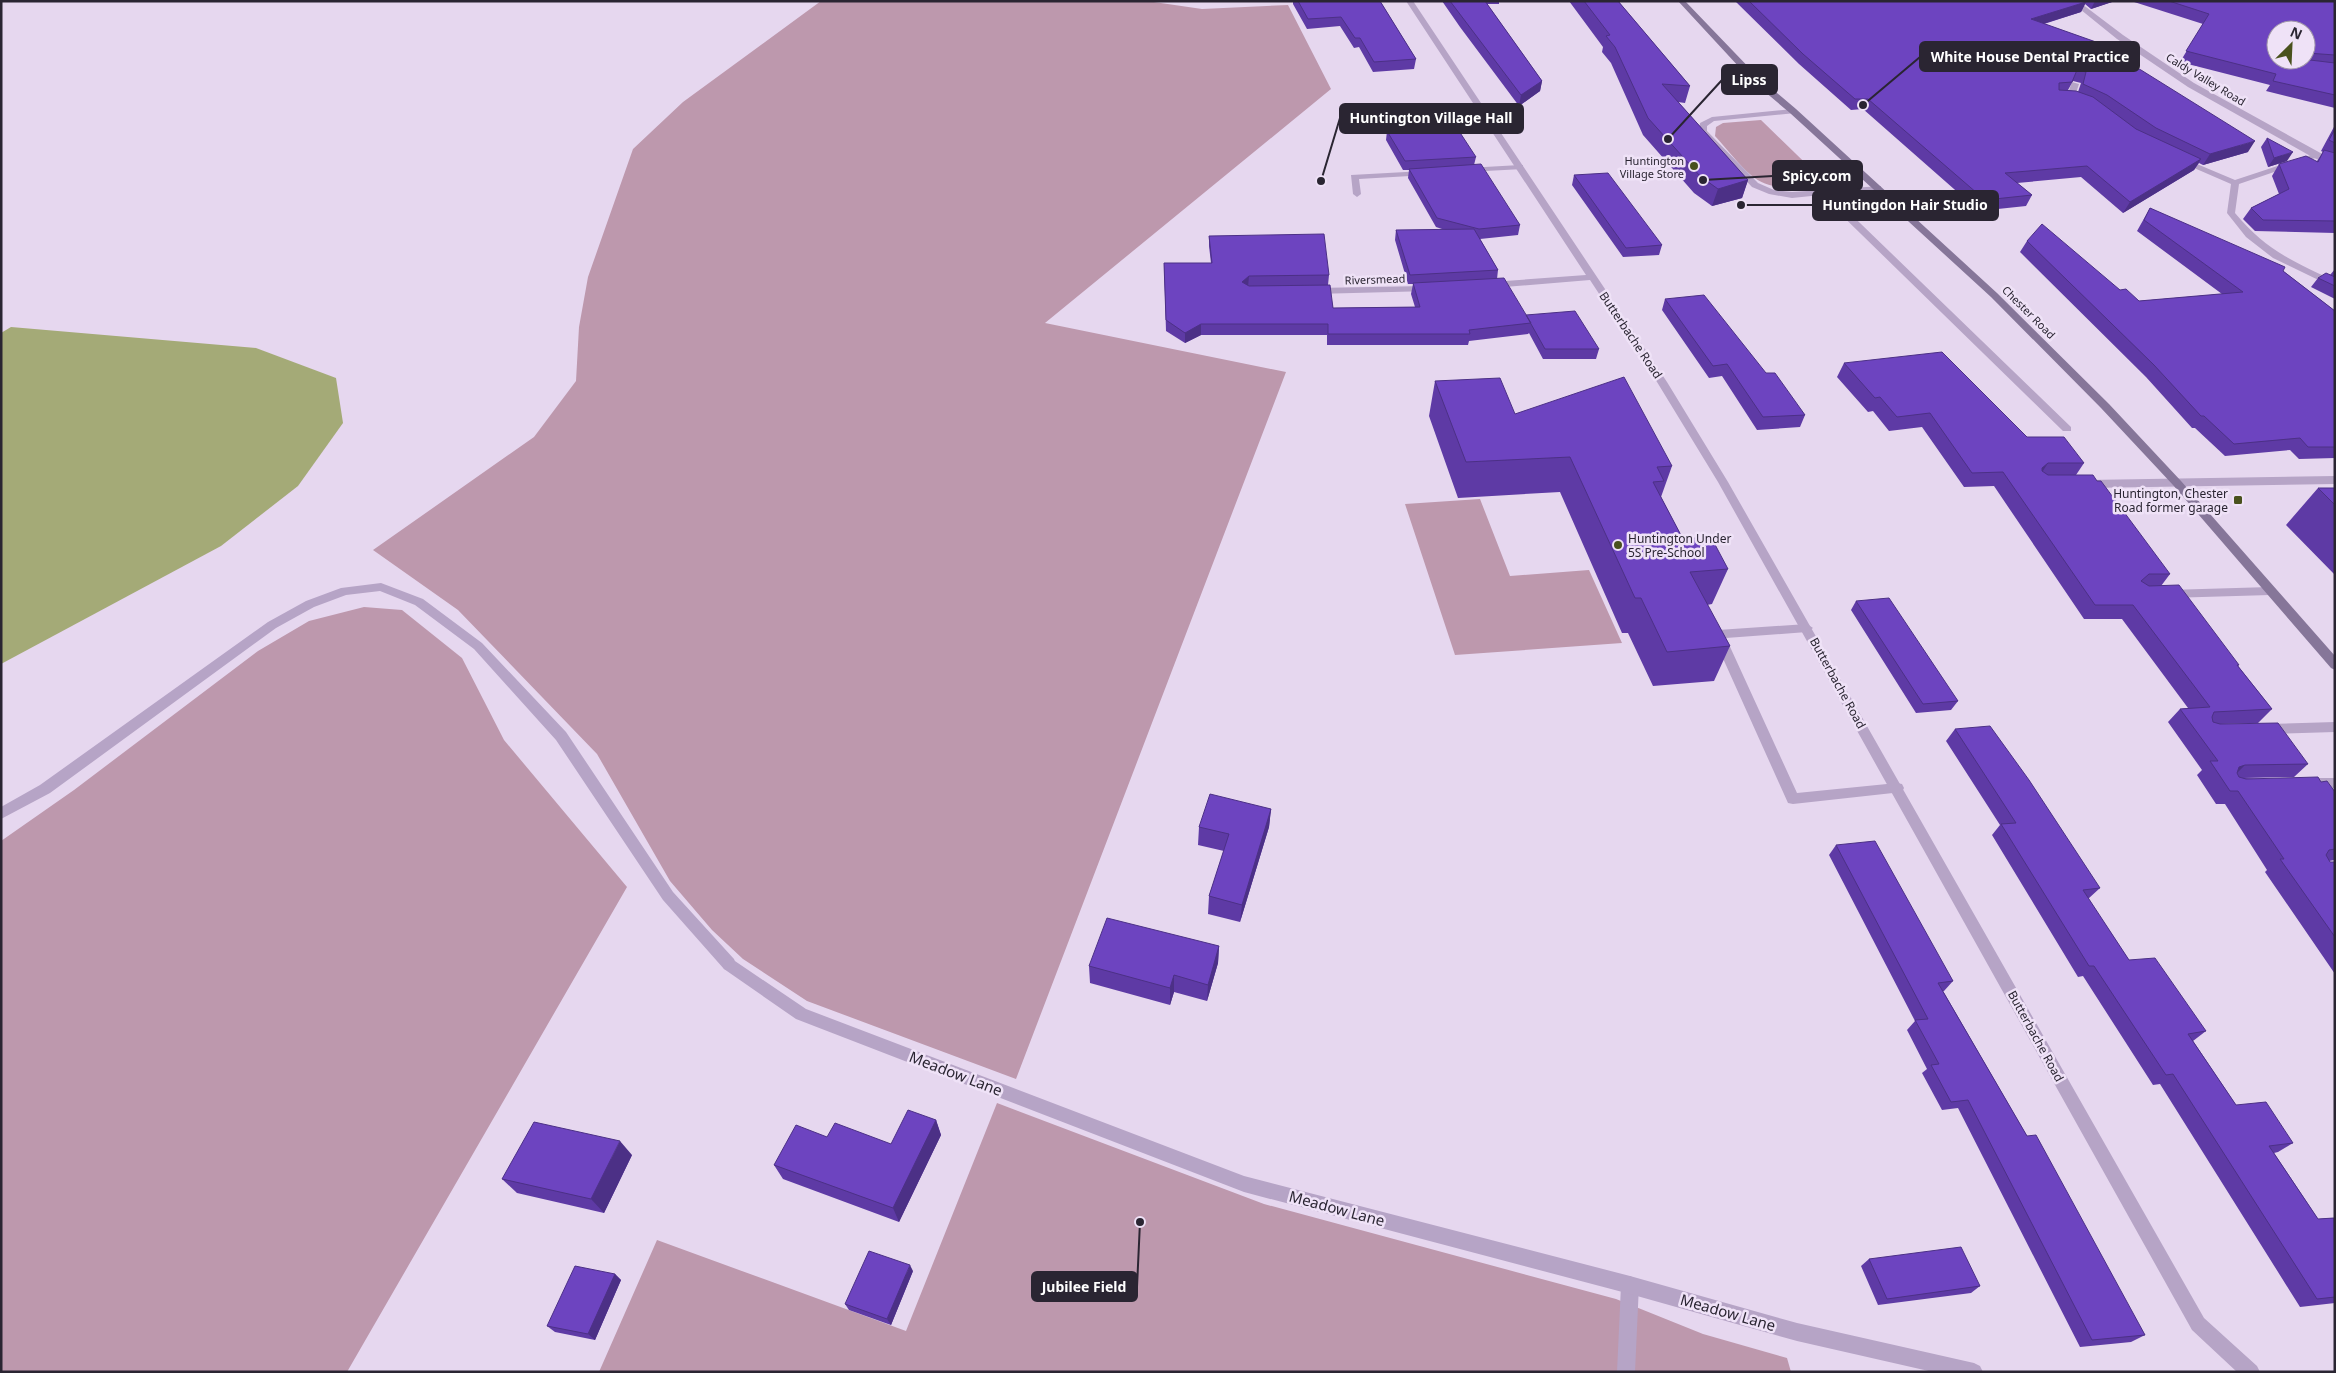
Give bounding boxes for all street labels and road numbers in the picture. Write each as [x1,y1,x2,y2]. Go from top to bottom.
street label: Caldy Valley Road [2163,49,2249,109]
street label: Riversmead [1344,270,1406,288]
street label: Chester Road [1999,282,2059,342]
street label: Butterbache Road [1596,288,1666,382]
street label: Butterbache Road [1806,634,1870,732]
street label: Butterbache Road [2004,987,2068,1085]
street label: Meadow Lane [907,1046,1005,1100]
street label: Meadow Lane [1287,1186,1387,1230]
street label: Meadow Lane [1678,1289,1778,1335]

